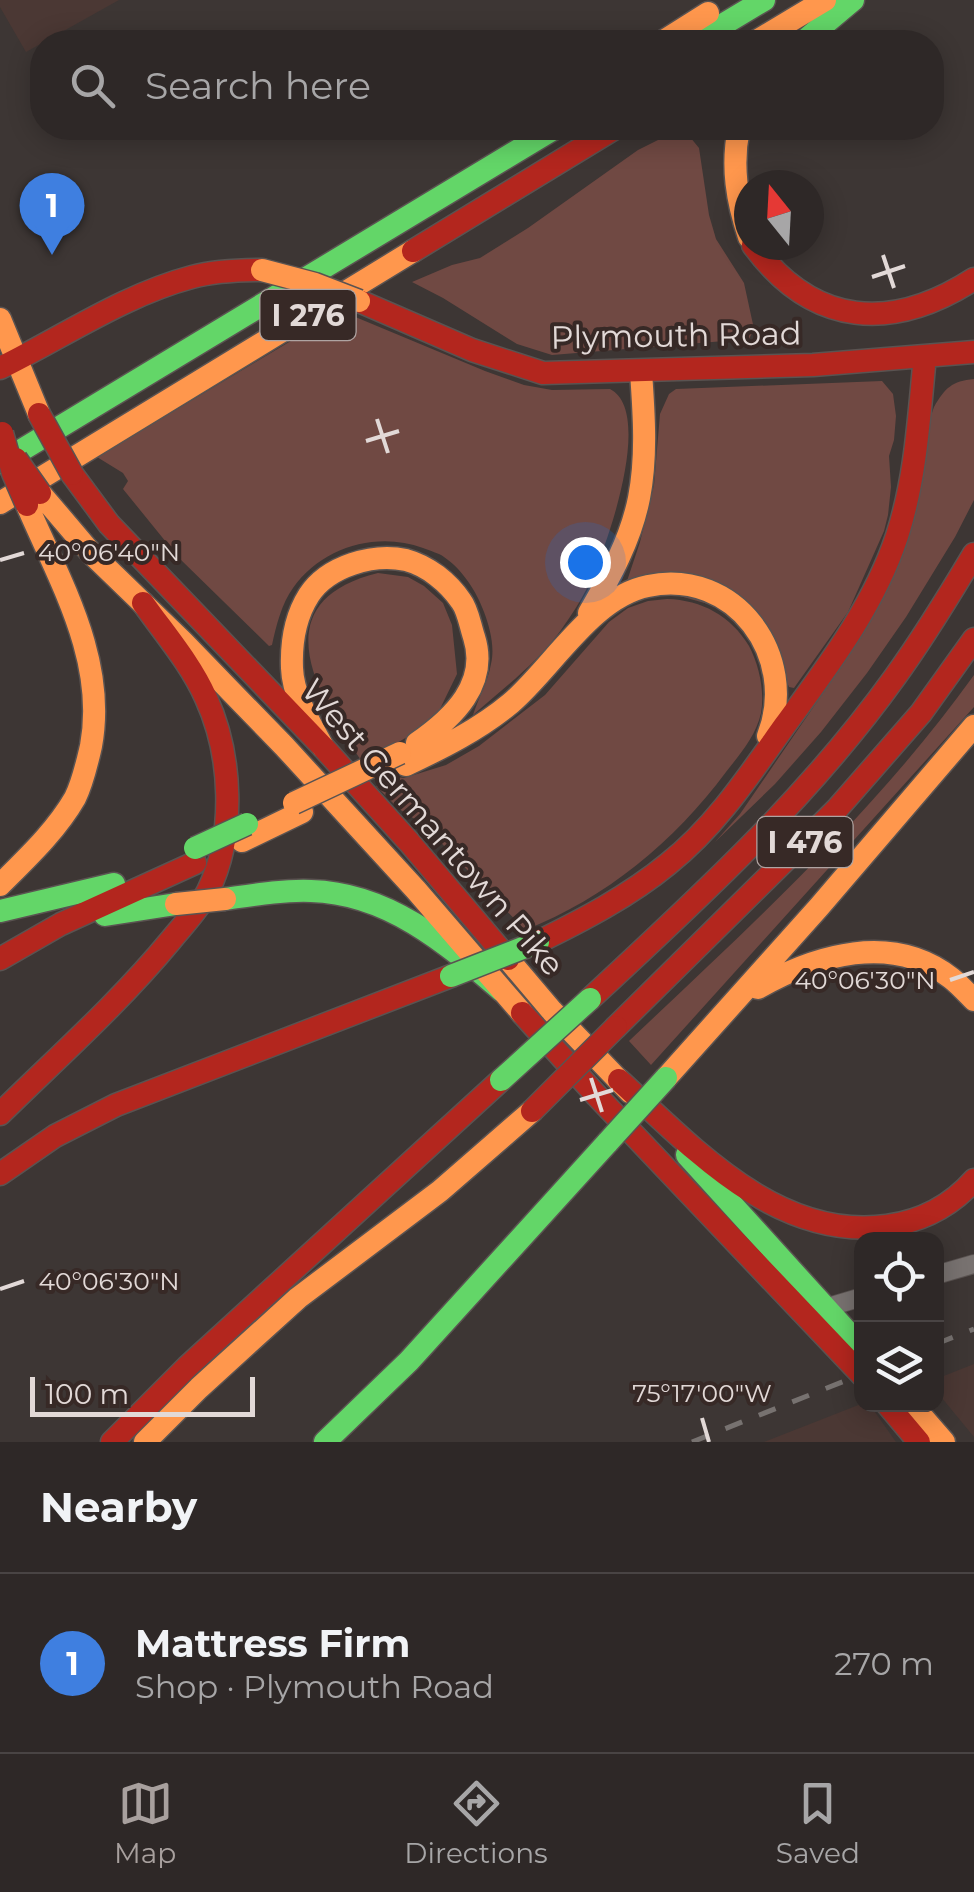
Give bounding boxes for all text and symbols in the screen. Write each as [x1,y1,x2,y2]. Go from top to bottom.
search box [30,30,944,140]
icon: search [65,58,120,113]
text: Search here [145,62,371,109]
north arrow [734,170,824,260]
pin: 1 [20,172,84,255]
road number: I 276 [260,290,356,340]
street label: Plymouth Road [550,313,802,357]
text: 40°06'40"N [38,537,180,567]
your location [560,537,611,588]
street label: West Germantown Pike [293,671,573,983]
road number: I 476 [758,817,852,867]
text: 40°06'30"N [794,965,936,995]
map controls [854,1232,944,1412]
button: locate [854,1232,944,1322]
text: 40°06'30"N [38,1266,180,1296]
button: layers [854,1322,944,1412]
scale bar [30,1372,255,1416]
text: 100 m [45,1377,129,1411]
text: 75°17'00"W [632,1378,772,1408]
text: Nearby [40,1481,197,1533]
text: Mattress Firm [135,1620,410,1667]
text: 1 [66,1644,79,1683]
text: 270 m [834,1644,934,1683]
text: Shop · Plymouth Road [135,1667,494,1706]
tab: Map [114,1776,176,1870]
tab: Directions [404,1776,548,1870]
tab: Saved [776,1776,860,1870]

